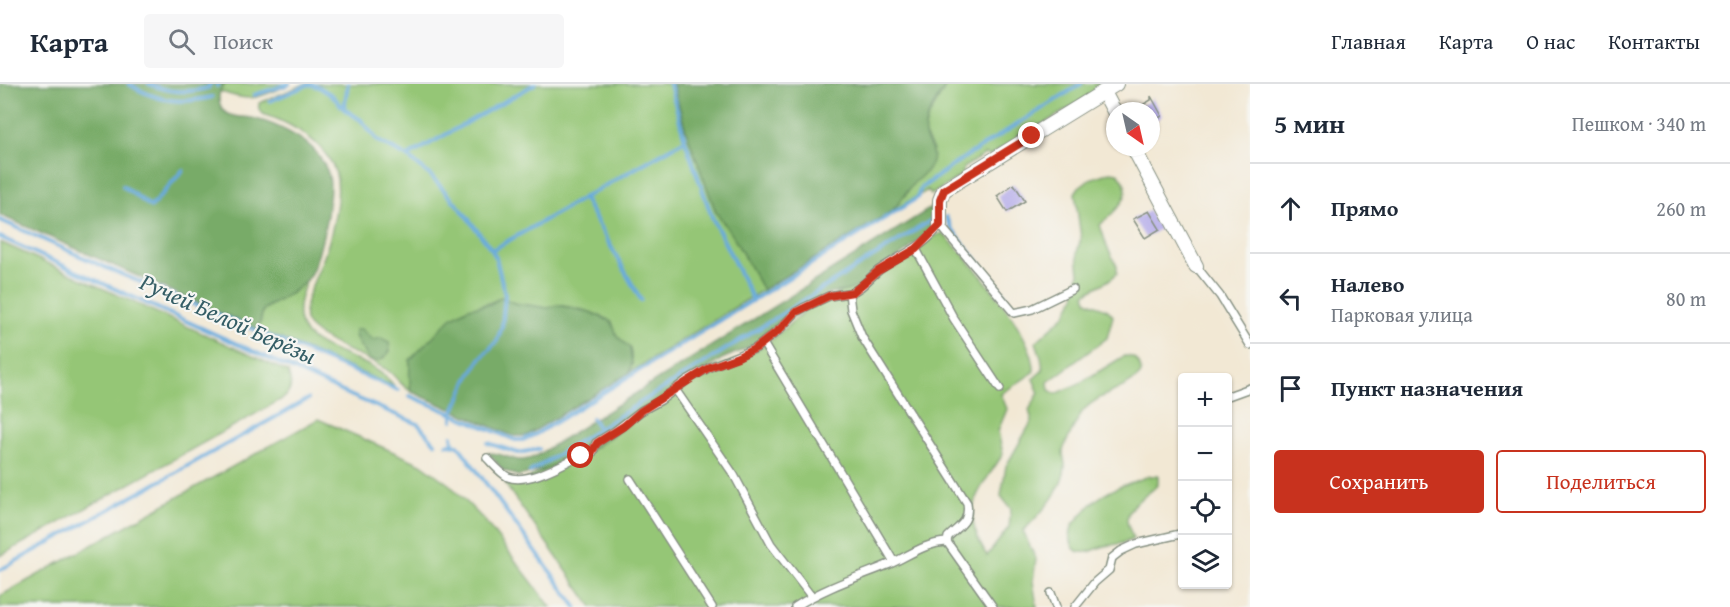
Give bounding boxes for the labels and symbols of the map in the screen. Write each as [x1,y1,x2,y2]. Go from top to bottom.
north arrow [1106,102,1160,156]
route end [1018,122,1044,148]
water label: Ручей Белой Берёзы [134,264,322,373]
route start [567,442,593,468]

